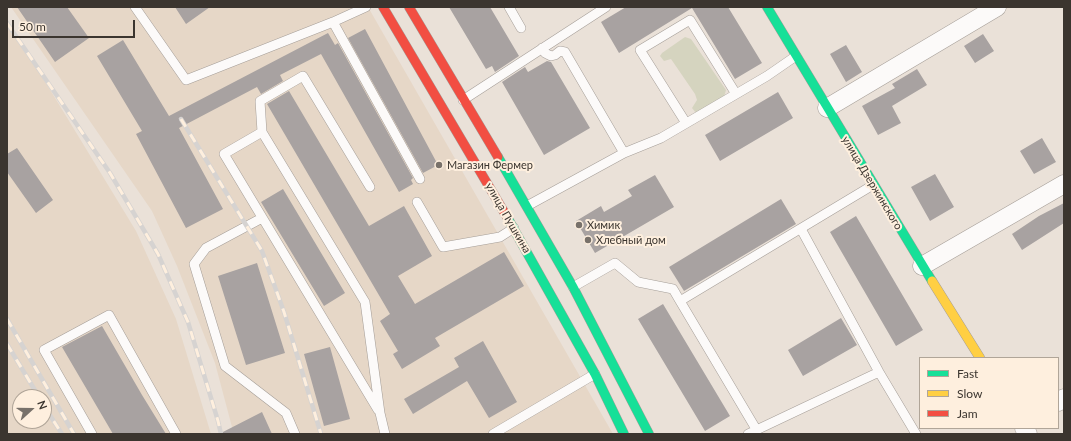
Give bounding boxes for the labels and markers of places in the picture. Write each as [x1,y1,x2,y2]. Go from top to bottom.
place label: Магазин Фермер [447,158,533,172]
marker: Магазин Фермер [434,160,444,170]
place label: Химик [587,218,620,232]
marker: Химик [574,220,584,230]
place label: Хлебный дом [596,233,666,247]
marker: Хлебный дом [583,235,593,245]

